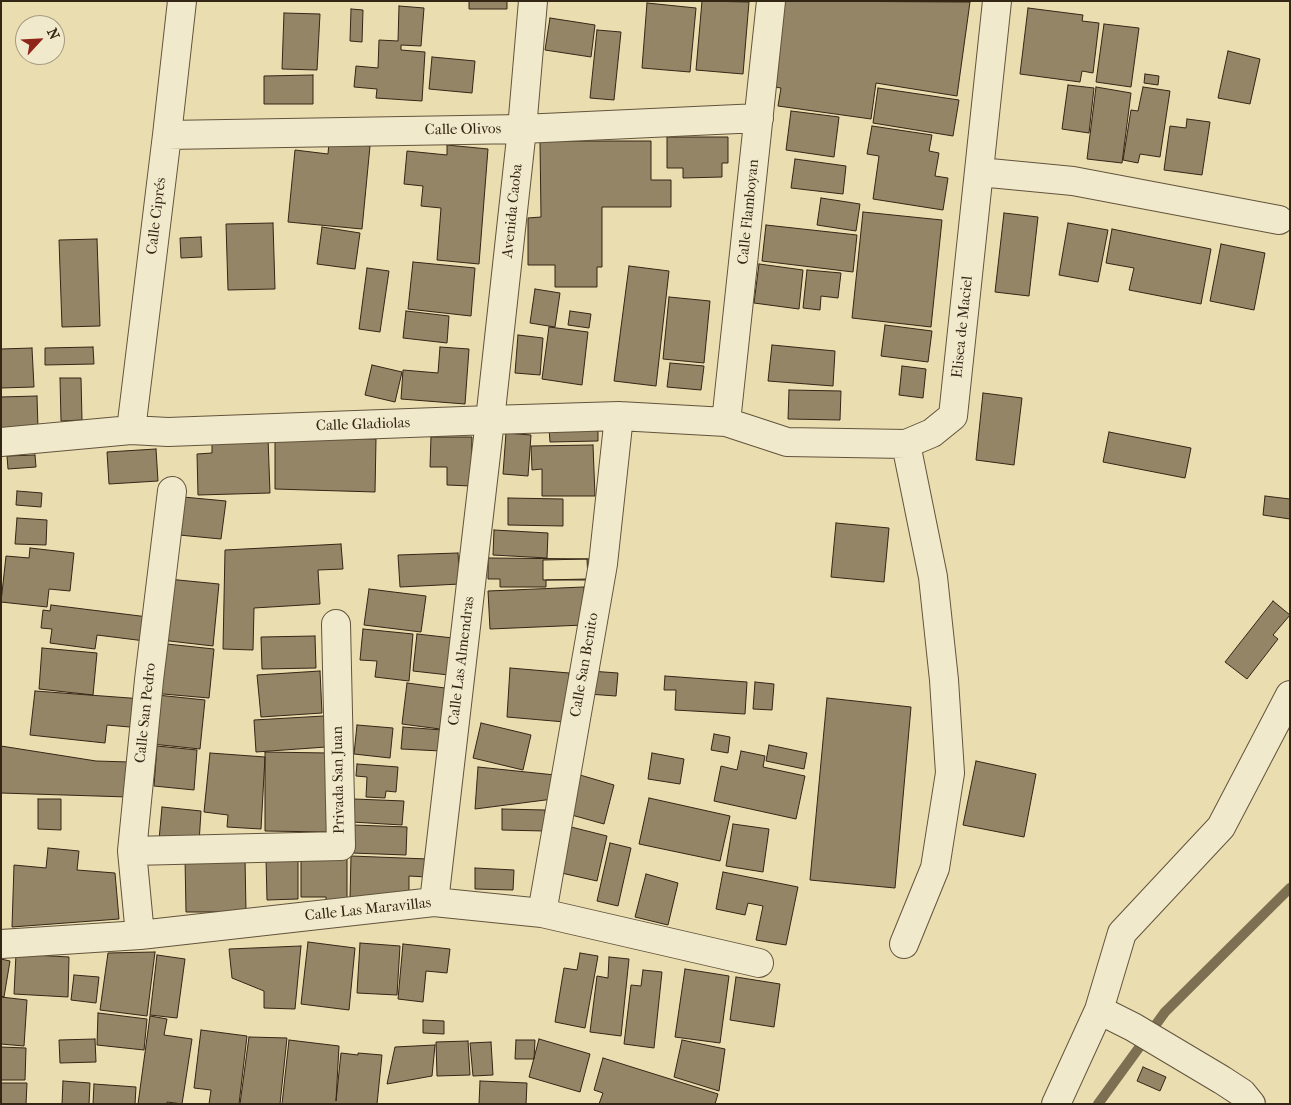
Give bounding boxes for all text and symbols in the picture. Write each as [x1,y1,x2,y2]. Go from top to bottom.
north arrow [15,15,65,65]
text: N [43,25,63,42]
street label: Calle Olivos [425,120,501,140]
street label: Calle Flamboyan [735,158,763,266]
street label: Avenida Caoba [499,163,527,259]
street label: Calle Ciprés [143,176,171,256]
street label: Elisea de Maciel [949,275,977,379]
street label: Calle Gladiolas [316,414,410,436]
street label: Calle Las Almendras [445,595,479,727]
street label: Calle San Benito [567,611,603,719]
street label: Calle San Pedro [132,662,160,764]
street label: Privada San Juan [329,726,349,834]
street label: Calle Las Maravillas [304,894,432,926]

